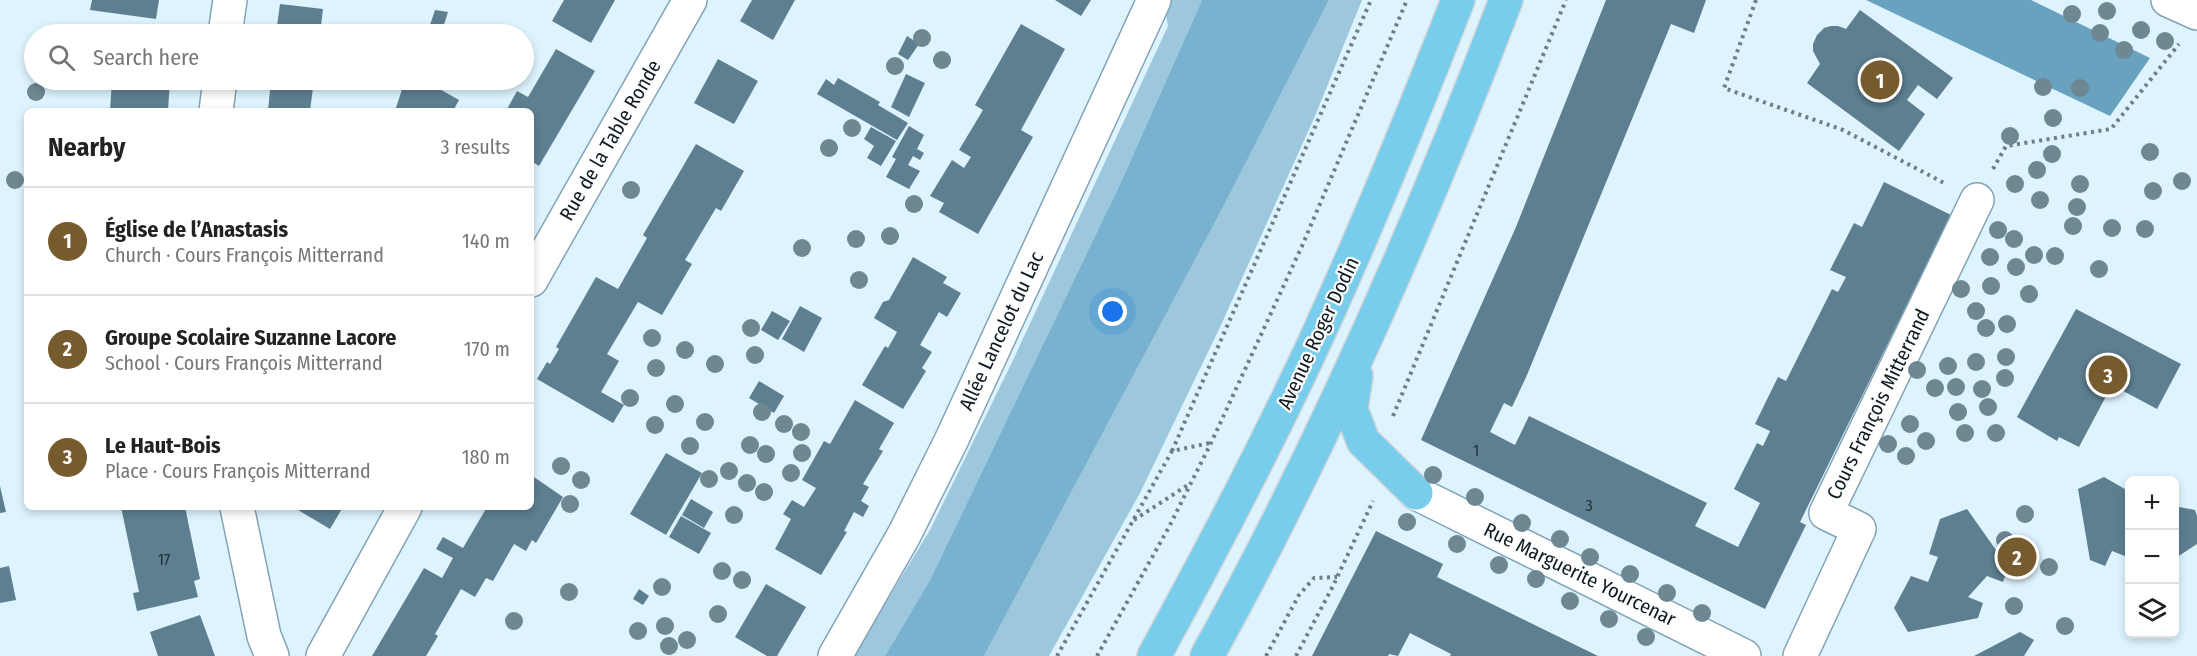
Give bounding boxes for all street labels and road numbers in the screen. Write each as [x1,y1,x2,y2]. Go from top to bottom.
street label: Rue de la Table Ronde [554,55,666,225]
street label: Allée Lancelot du Lac [954,247,1049,414]
street label: Avenue Roger Dodin [1272,253,1364,413]
street label: Cours François Mitterrand [1821,305,1935,503]
street label: Rue Marguerite Yourcenar [1480,517,1680,631]

